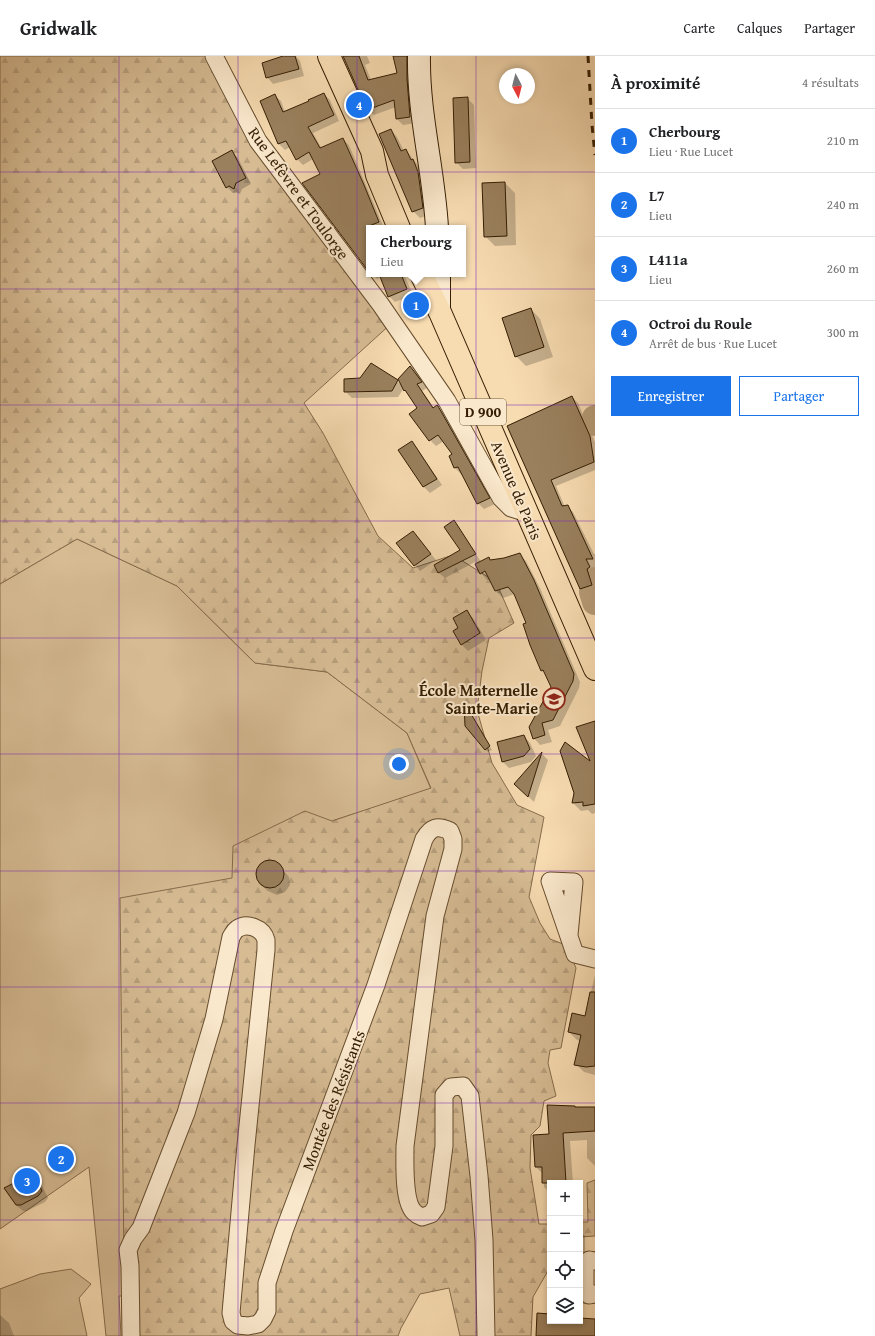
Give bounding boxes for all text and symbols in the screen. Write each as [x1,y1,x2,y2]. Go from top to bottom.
text: Gridwalk [20,14,97,42]
text: Carte [683,18,715,38]
text: Calques [737,18,782,38]
text: Partager [804,18,855,38]
north arrow [499,68,535,104]
text: À proximité [611,70,700,95]
text: 4 résultats [802,73,859,92]
pin: 4 [346,90,372,120]
text: Cherbourg [649,121,720,142]
street label: Rue Lefèvre et Toulorge [243,122,355,264]
text: 1 [621,131,627,150]
text: 210 m [827,131,859,150]
text: Lieu · Rue Lucet [649,142,733,161]
text: L7 [649,185,665,206]
text: 2 [621,195,627,214]
text: 240 m [827,195,859,214]
text: Lieu [649,206,672,225]
popup [366,225,466,277]
text: Cherbourg [380,231,452,252]
text: L411a [649,249,688,270]
text: Lieu [380,252,404,271]
text: 3 [621,259,627,278]
text: 260 m [827,259,859,278]
text: Lieu [649,270,672,289]
pin: 1 [403,290,429,320]
text: Octroi du Roule [649,313,752,334]
text: 4 [621,323,627,342]
text: 300 m [827,323,859,342]
text: Arrêt de bus · Rue Lucet [649,334,777,353]
button: Enregistrer [611,376,731,416]
button: Partager [739,376,859,416]
road number: D 900 [460,399,506,425]
street label: Avenue de Paris [485,437,549,543]
place label: École Maternelle Sainte-Marie [419,678,538,720]
school or university icon: École Maternelle Sainte-Marie [541,686,567,712]
your location [389,754,409,774]
street label: Montée des Résistants [295,1026,371,1174]
pin: 2 [48,1144,74,1174]
pin: 3 [14,1166,40,1196]
map controls [547,1180,583,1324]
button: + [547,1180,583,1216]
button: − [547,1216,583,1252]
button: locate [547,1252,583,1288]
button: layers [547,1288,583,1324]

